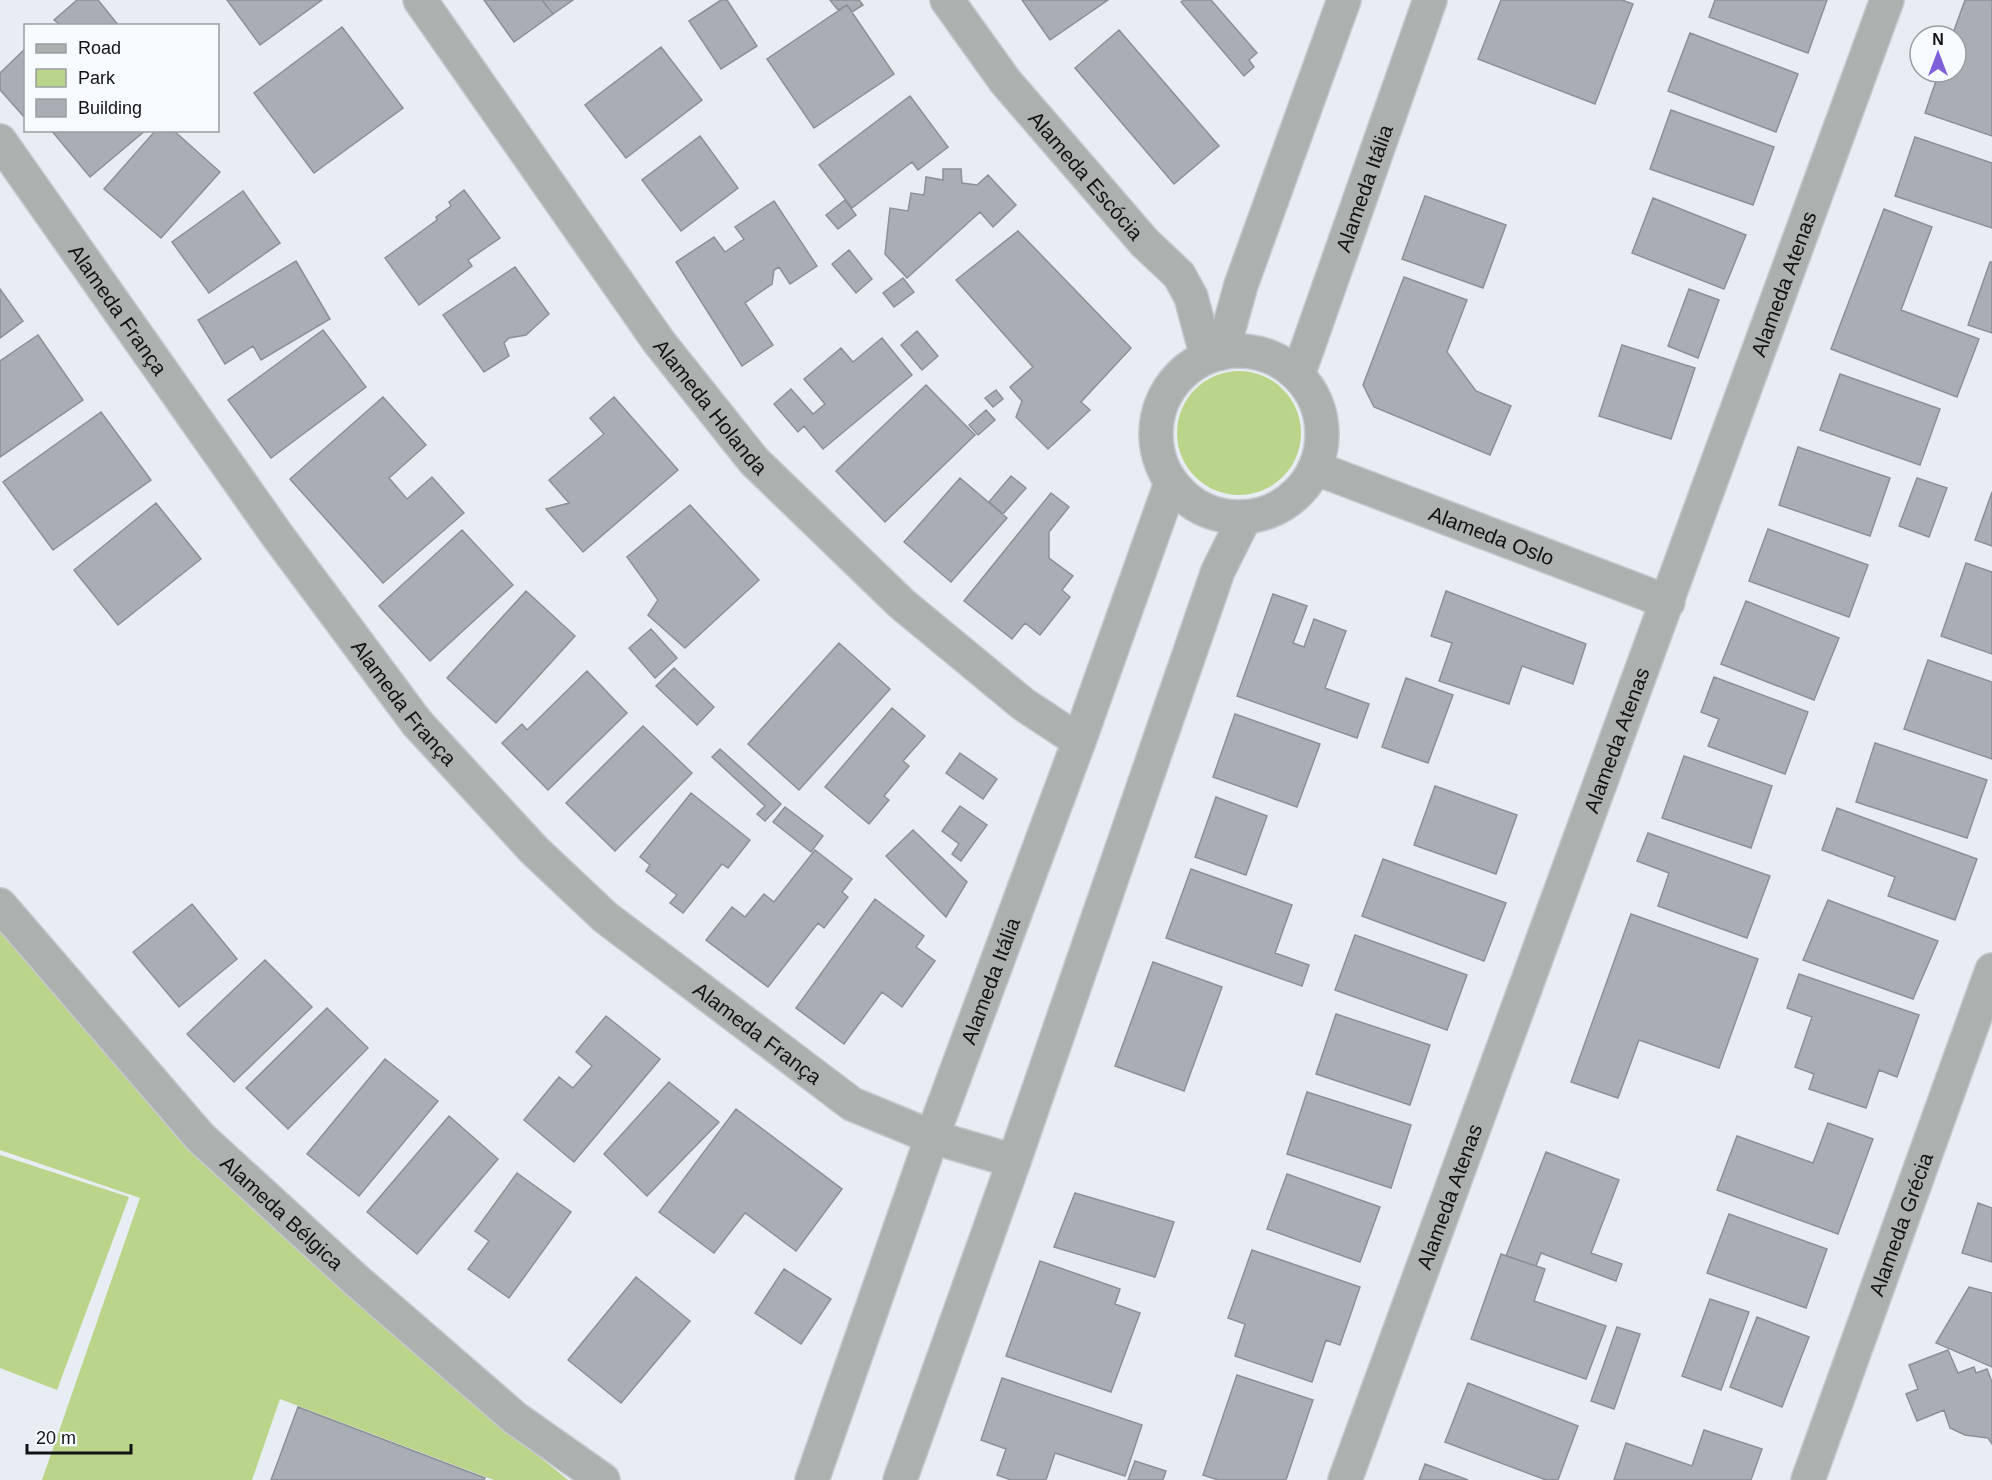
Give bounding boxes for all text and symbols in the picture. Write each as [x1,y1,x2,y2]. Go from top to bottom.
legend [24,24,219,132]
north arrow [1908,24,1968,84]
text: N [1932,31,1944,48]
text: Road [78,38,121,58]
text: Park [78,68,116,88]
text: Building [78,98,142,118]
street label: Alameda Escócia [1025,106,1148,244]
street label: Alameda Itália [1331,121,1397,255]
street label: Alameda Atenas [1746,208,1820,360]
street label: Alameda França [65,240,172,379]
street label: Alameda Holanda [650,334,772,479]
street label: Alameda Oslo [1426,501,1557,569]
street label: Alameda França [347,635,462,770]
street label: Alameda Atenas [1579,664,1653,816]
street label: Alameda Itália [956,914,1024,1047]
street label: Alameda França [689,977,826,1089]
street label: Alameda Atenas [1412,1121,1486,1272]
street label: Alameda Grécia [1864,1149,1937,1299]
street label: Alameda Bélgica [216,1151,348,1274]
scale bar [27,1417,130,1455]
text: 20 m [36,1428,76,1448]

